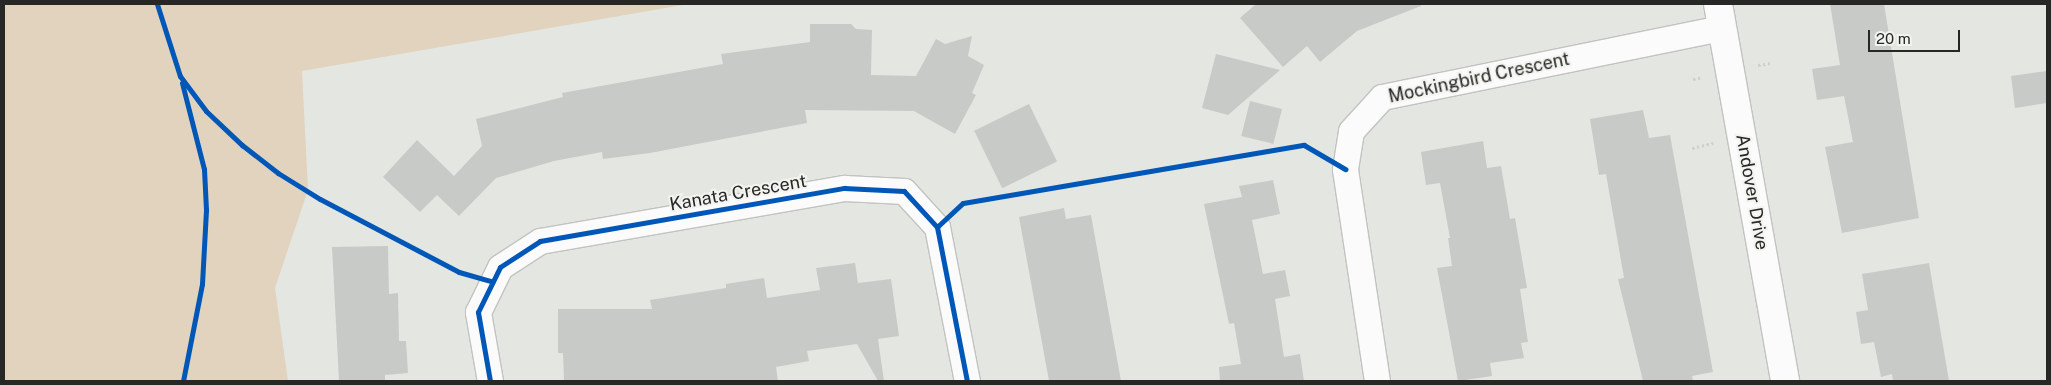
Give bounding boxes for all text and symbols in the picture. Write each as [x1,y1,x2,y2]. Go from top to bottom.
scale bar [1871,20,1964,52]
text: 20 m [1876,30,1911,47]
street label: Mockingbird Crescent [1386,48,1572,108]
street label: Andover Drive [1731,132,1773,252]
street label: Kanata Crescent [668,170,808,216]

